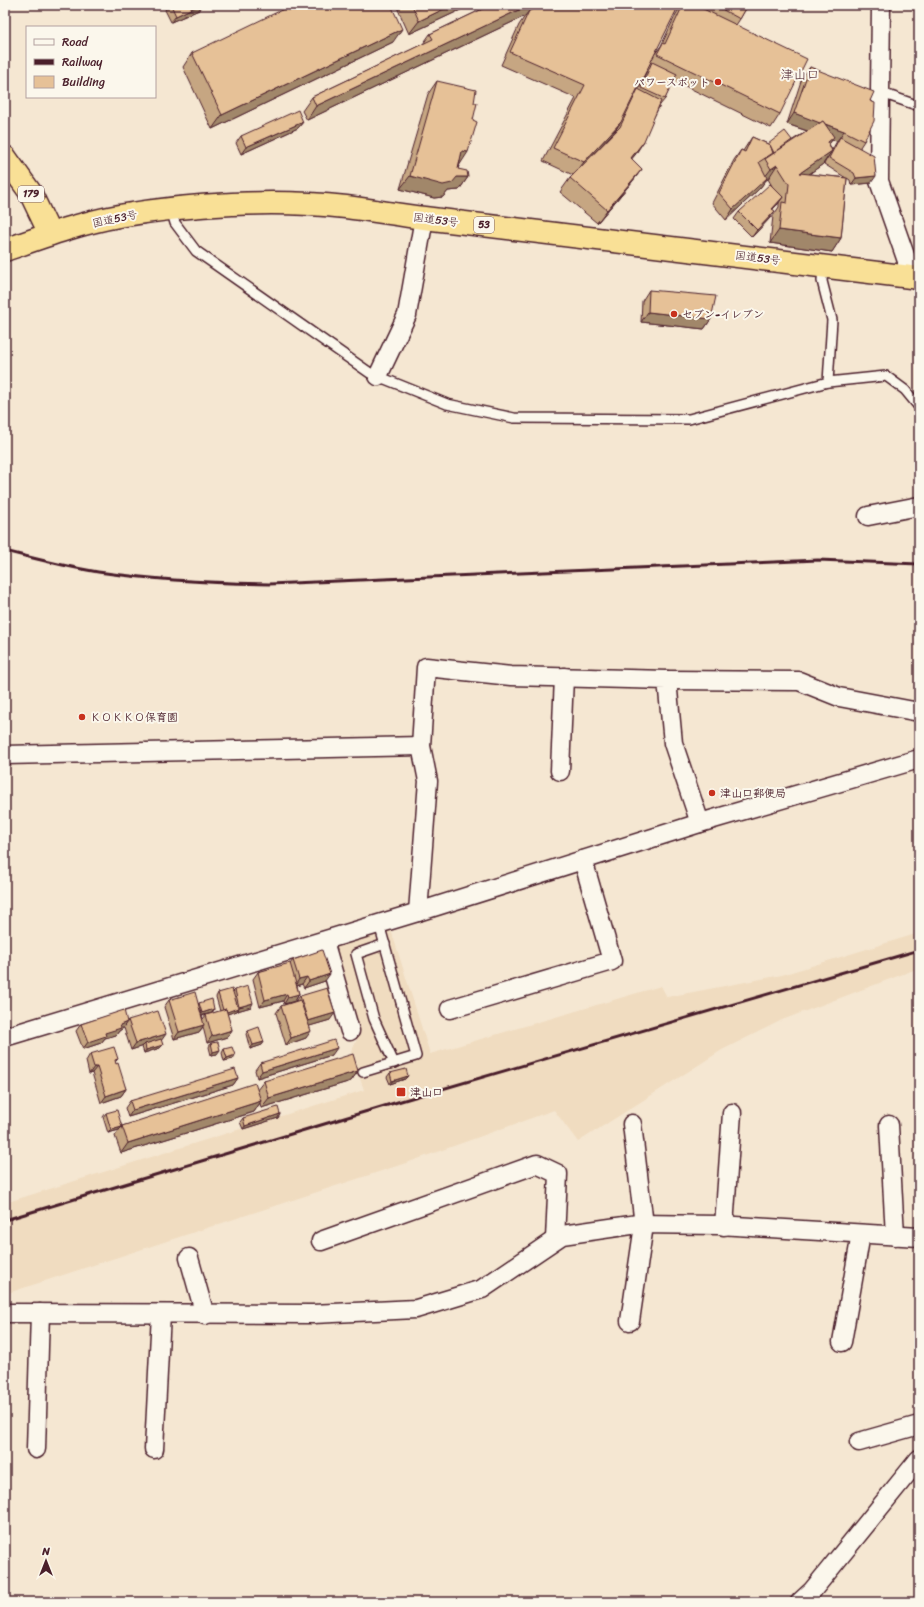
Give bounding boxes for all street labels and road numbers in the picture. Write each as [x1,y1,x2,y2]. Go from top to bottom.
road number: 179 [18,186,44,202]
street label: 国道53号 [91,205,139,233]
street label: 国道53号 [412,208,460,232]
road number: 53 [474,217,494,233]
street label: 国道53号 [734,246,782,270]

